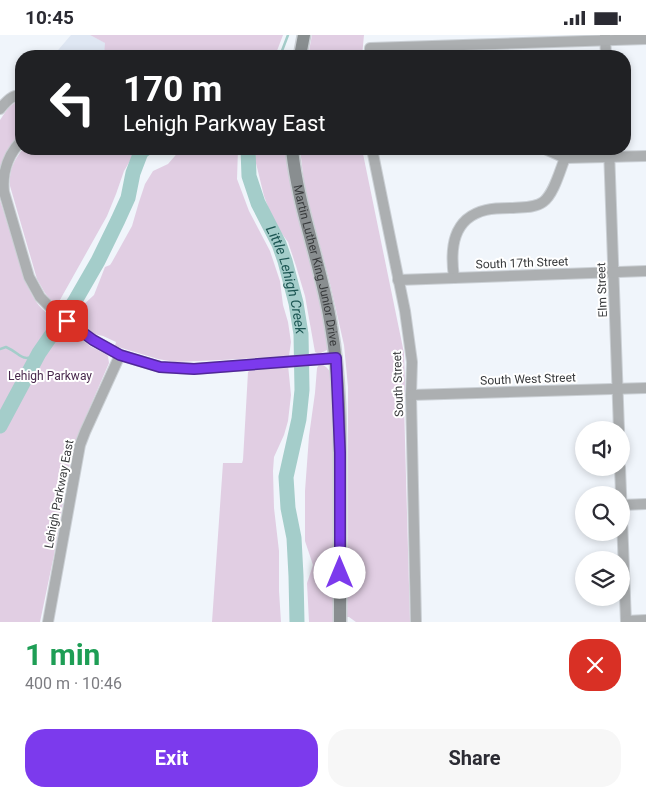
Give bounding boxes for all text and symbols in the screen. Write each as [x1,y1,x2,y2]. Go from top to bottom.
text: 10:45 [25,6,74,29]
text: 170 m [123,69,222,110]
icon: left [40,70,105,135]
text: Lehigh Parkway East [123,111,325,136]
street label: Martin Luther King Junior Drive [291,183,341,347]
water label: Little Lehigh Creek [263,223,309,336]
street label: South 17th Street [475,254,569,272]
street label: Elm Street [594,262,610,318]
pin [46,300,88,342]
icon: arrive [53,307,81,335]
street label: South Street [390,351,406,417]
park label: Lehigh Parkway [8,369,92,383]
street label: South West Street [480,370,576,388]
map controls [575,421,630,606]
button: sound [575,421,630,476]
street label: Lehigh Parkway East [42,438,76,550]
button: search [575,486,630,541]
position arrow [313,546,365,598]
button: layers [575,551,630,606]
text: 1 min [25,637,100,672]
button: close [569,639,621,691]
text: 400 m · 10:46 [25,674,122,693]
button: Exit [25,729,318,787]
button: Share [328,729,621,787]

